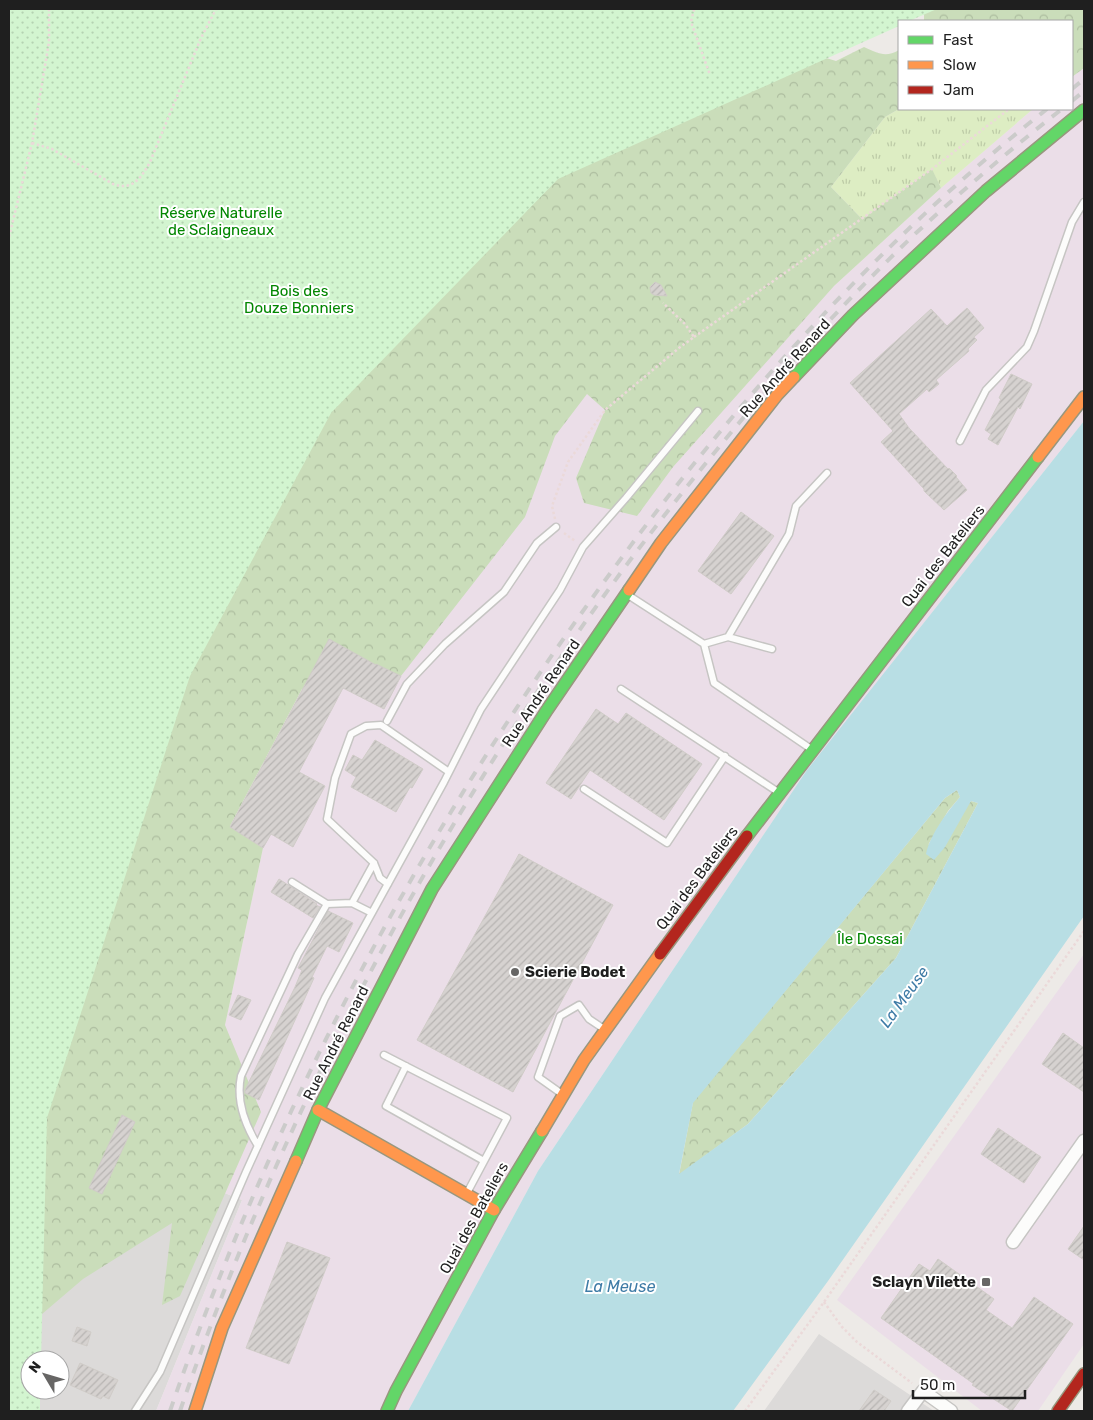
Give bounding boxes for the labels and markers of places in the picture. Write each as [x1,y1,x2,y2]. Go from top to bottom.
place label: Scierie Bodet [525,963,625,981]
marker: Scierie Bodet [509,966,521,978]
place label: Sclayn Vilette [872,1273,976,1291]
marker: Sclayn Vilette [980,1276,992,1288]

